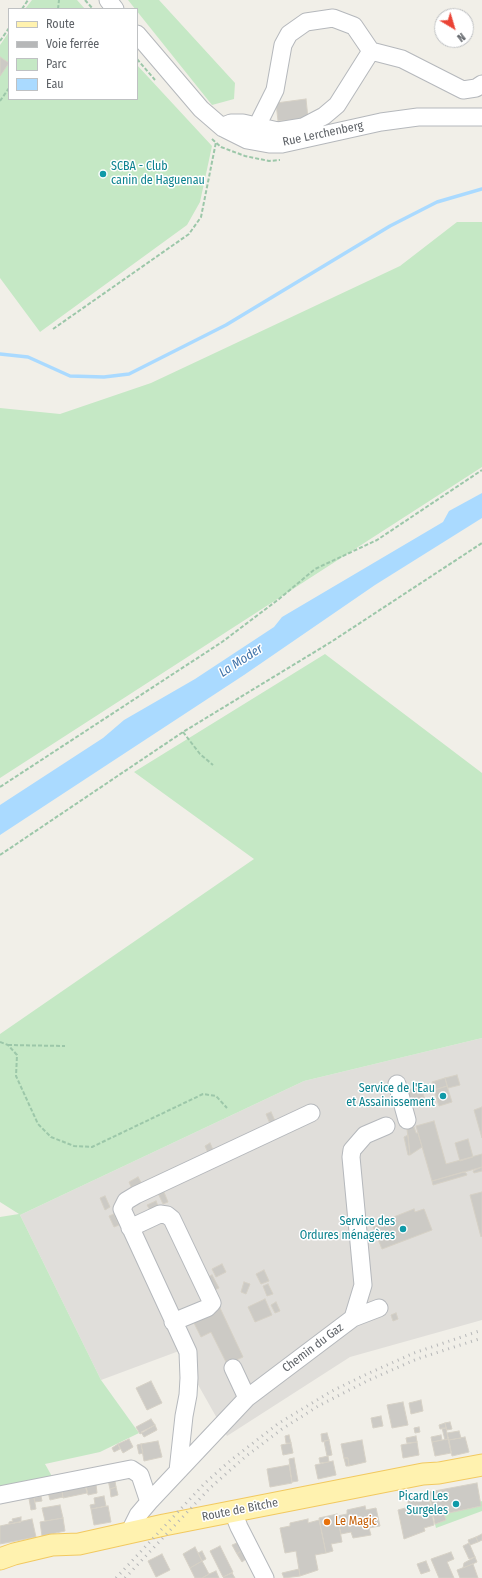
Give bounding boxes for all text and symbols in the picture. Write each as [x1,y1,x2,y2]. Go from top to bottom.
legend [8,8,138,100]
north arrow [434,8,474,48]
text: Route [46,17,75,31]
text: N [454,30,468,44]
text: Voie ferrée [46,37,99,51]
text: Parc [46,57,67,71]
text: Eau [46,77,64,91]
street label: Rue Lerchenberg [281,118,365,150]
place label: SCBA - Club canin de Haguenau [111,160,205,188]
marker: SCBA - Club canin de Haguenau [98,169,108,179]
water label: La Moder [216,641,266,681]
place label: Service de l'Eau et Assainissement [346,1082,435,1110]
marker: Service de l'Eau et Assainissement [438,1091,448,1101]
place label: Service des Ordures ménagères [300,1215,395,1243]
marker: Service des Ordures ménagères [398,1224,408,1234]
street label: Chemin du Gaz [280,1320,346,1376]
place label: Picard Les Surgeles [399,1490,448,1518]
street label: Route de Bitche [201,1496,279,1524]
marker: Picard Les Surgeles [451,1499,461,1509]
place label: Le Magic [335,1515,377,1529]
marker: Le Magic [322,1517,332,1527]

